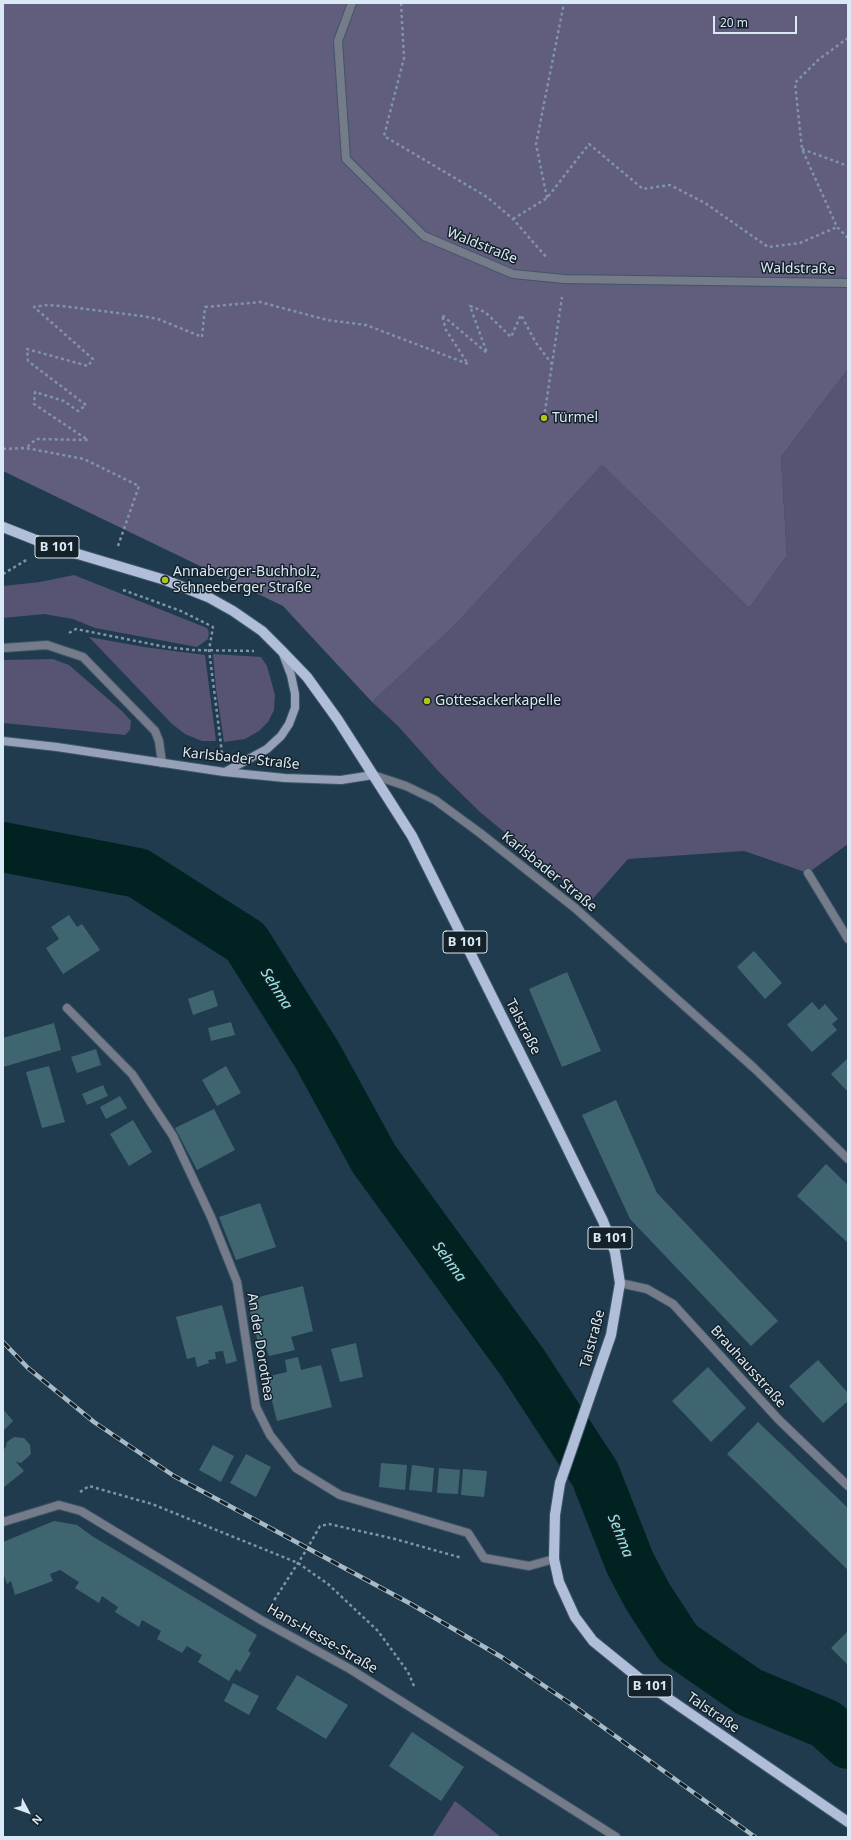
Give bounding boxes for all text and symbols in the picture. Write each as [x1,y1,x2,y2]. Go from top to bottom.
scale bar [715,8,799,34]
text: 20 m [720,14,748,31]
street label: Waldstraße [444,224,520,268]
street label: Waldstraße [761,260,835,278]
place label: Türmel [552,410,598,426]
marker: Türmel [539,413,549,423]
road number: B 101 [35,536,79,558]
place label: Annaberger-Buchholz, Schneeberger Straße [173,564,320,596]
marker: Annaberger-Buchholz, Schneeberger Straße [160,575,170,585]
place label: Gottesackerkapelle [435,693,561,709]
marker: Gottesackerkapelle [422,696,432,706]
street label: Karlsbader Straße [182,744,300,774]
street label: Karlsbader Straße [498,828,600,916]
road number: B 101 [443,931,487,953]
water label: Sehma [256,965,296,1013]
street label: Talstraße [502,996,544,1058]
road number: B 101 [588,1227,632,1249]
water label: Sehma [428,1238,470,1286]
street label: An der Dorothea [243,1292,277,1402]
street label: Talstraße [577,1308,609,1370]
street label: Brauhausstraße [707,1322,789,1412]
water label: Sehma [603,1512,637,1560]
street label: Hans-Hesse-Straße [264,1600,380,1678]
road number: B 101 [628,1675,672,1697]
street label: Talstraße [683,1689,743,1737]
north arrow [8,1792,48,1832]
text: N [29,1812,46,1828]

